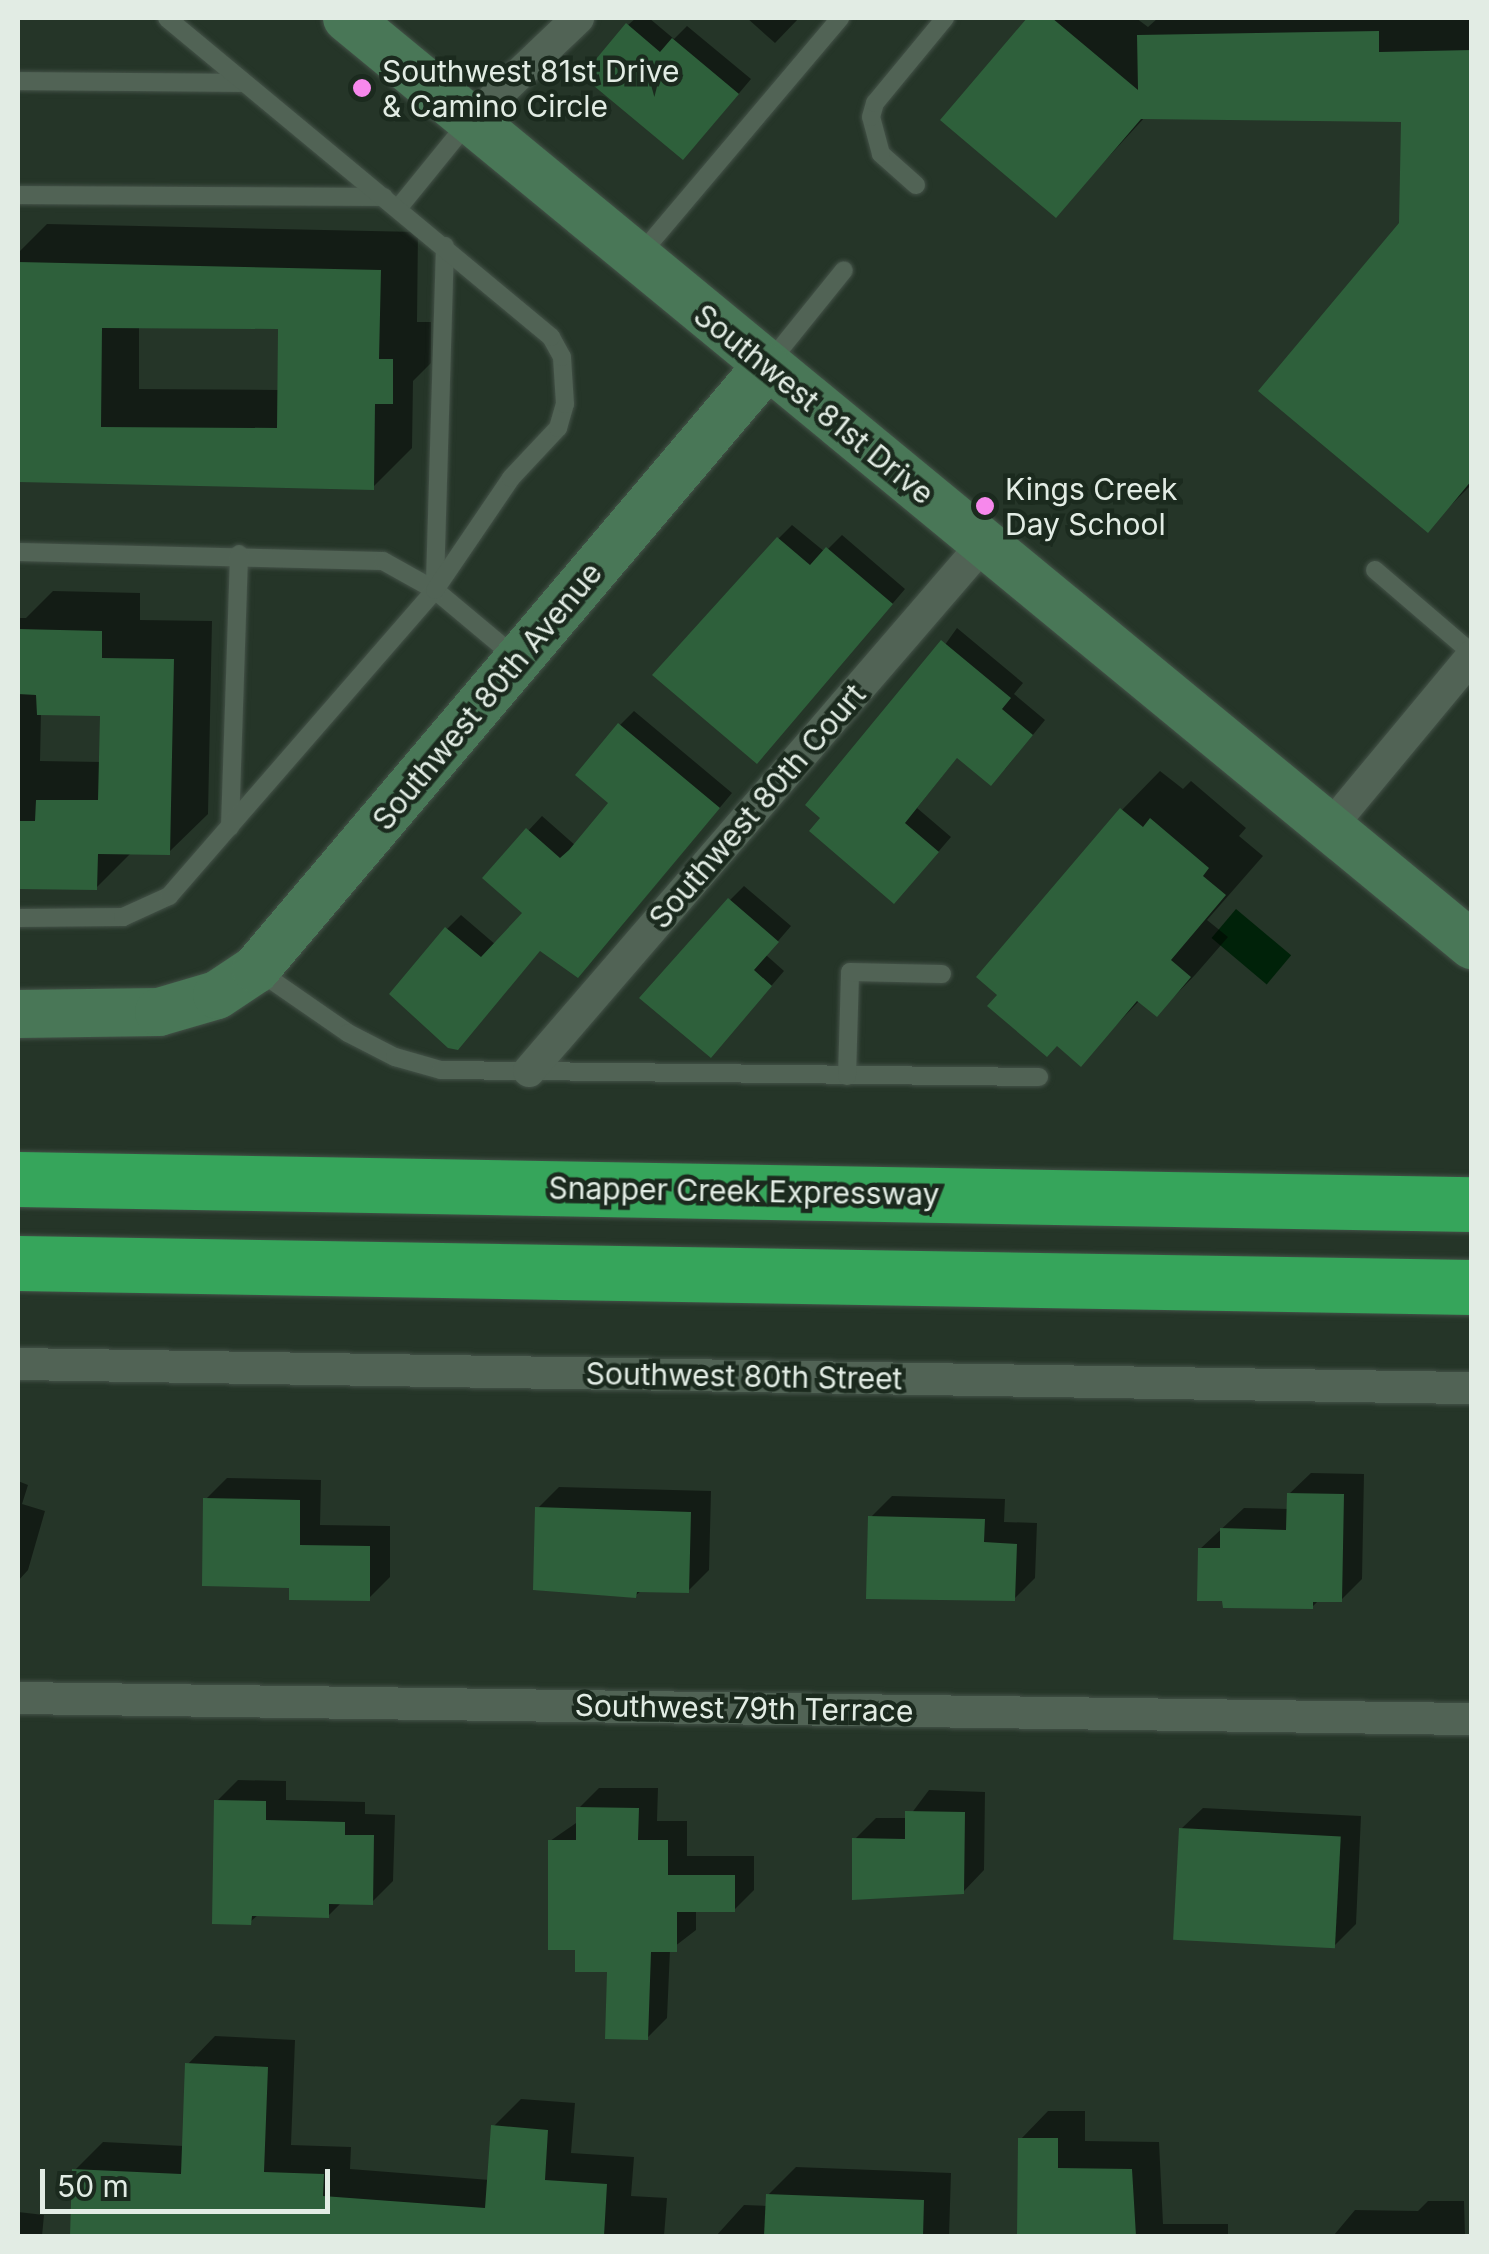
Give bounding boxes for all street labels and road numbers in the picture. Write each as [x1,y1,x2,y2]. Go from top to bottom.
street label: Southwest 81st Drive [687,296,941,512]
street label: Southwest 80th Avenue [365,555,609,837]
street label: Southwest 80th Court [641,677,873,935]
street label: Snapper Creek Expressway [548,1170,940,1212]
street label: Southwest 80th Street [585,1355,903,1397]
street label: Southwest 79th Terrace [574,1687,914,1729]

